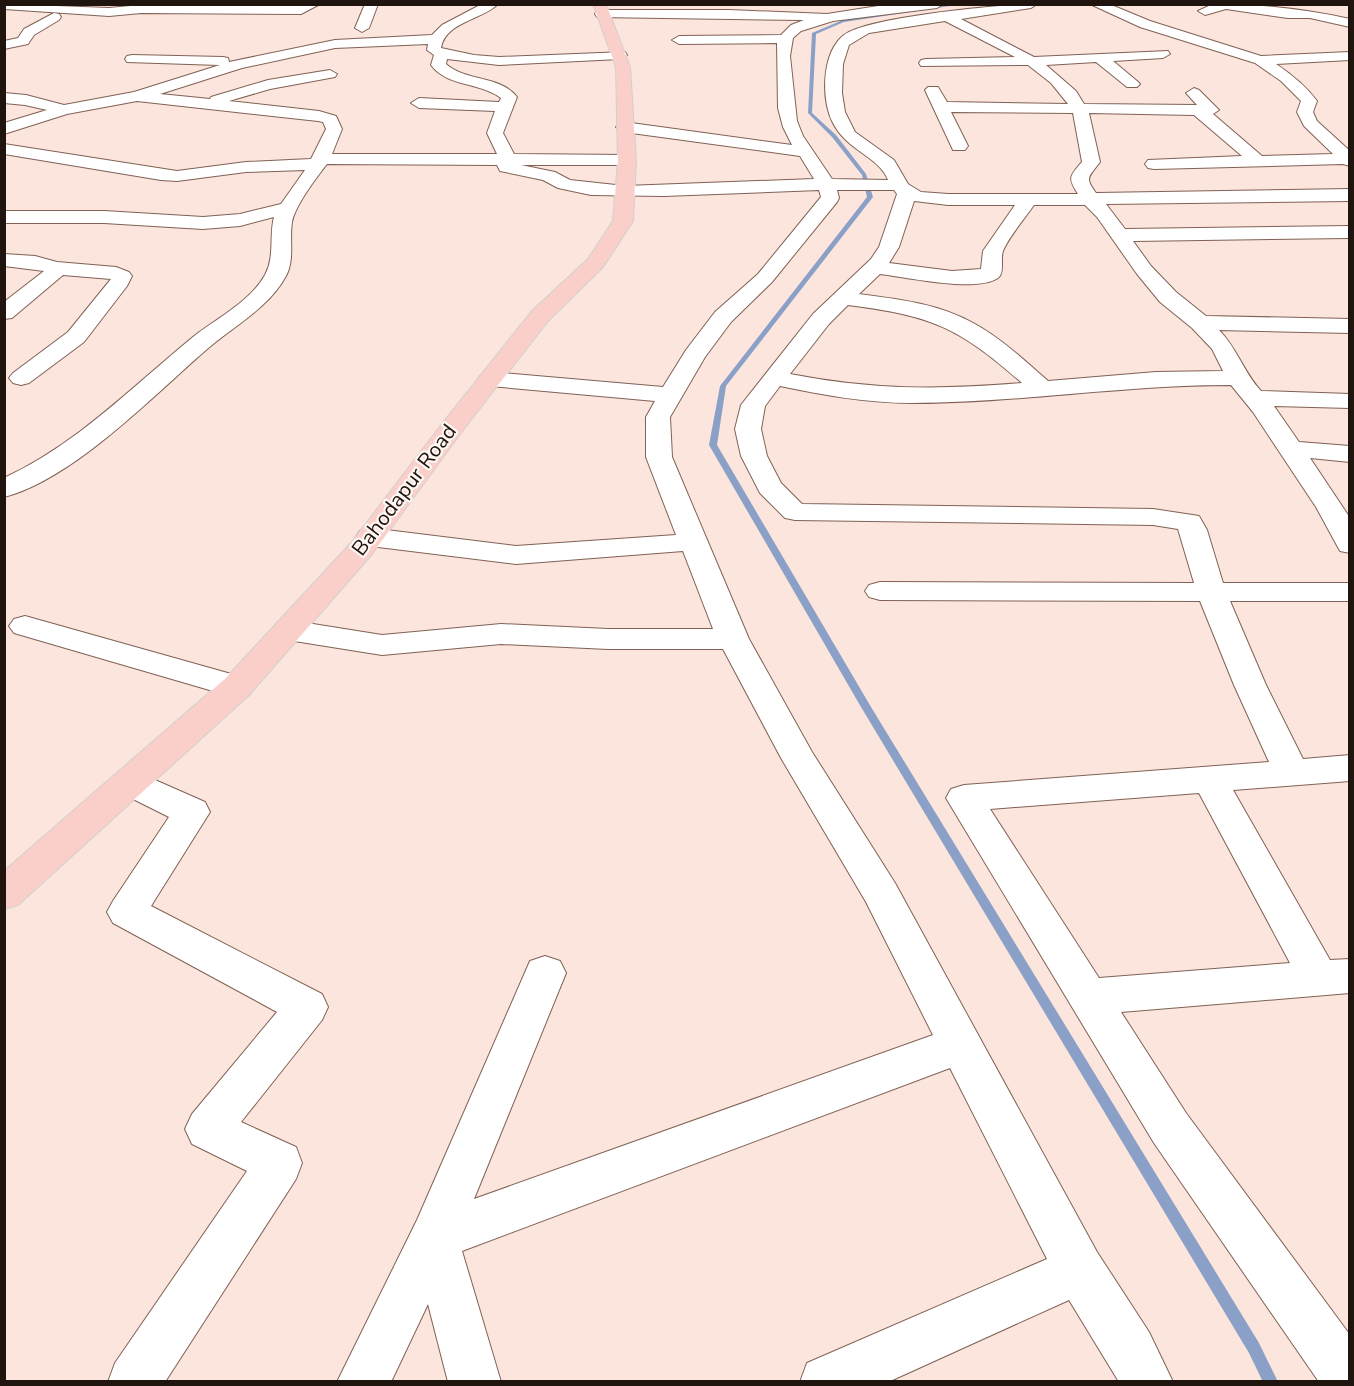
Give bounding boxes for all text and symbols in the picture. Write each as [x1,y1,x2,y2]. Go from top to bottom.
street label: Bahodapur Road [345,418,463,562]

